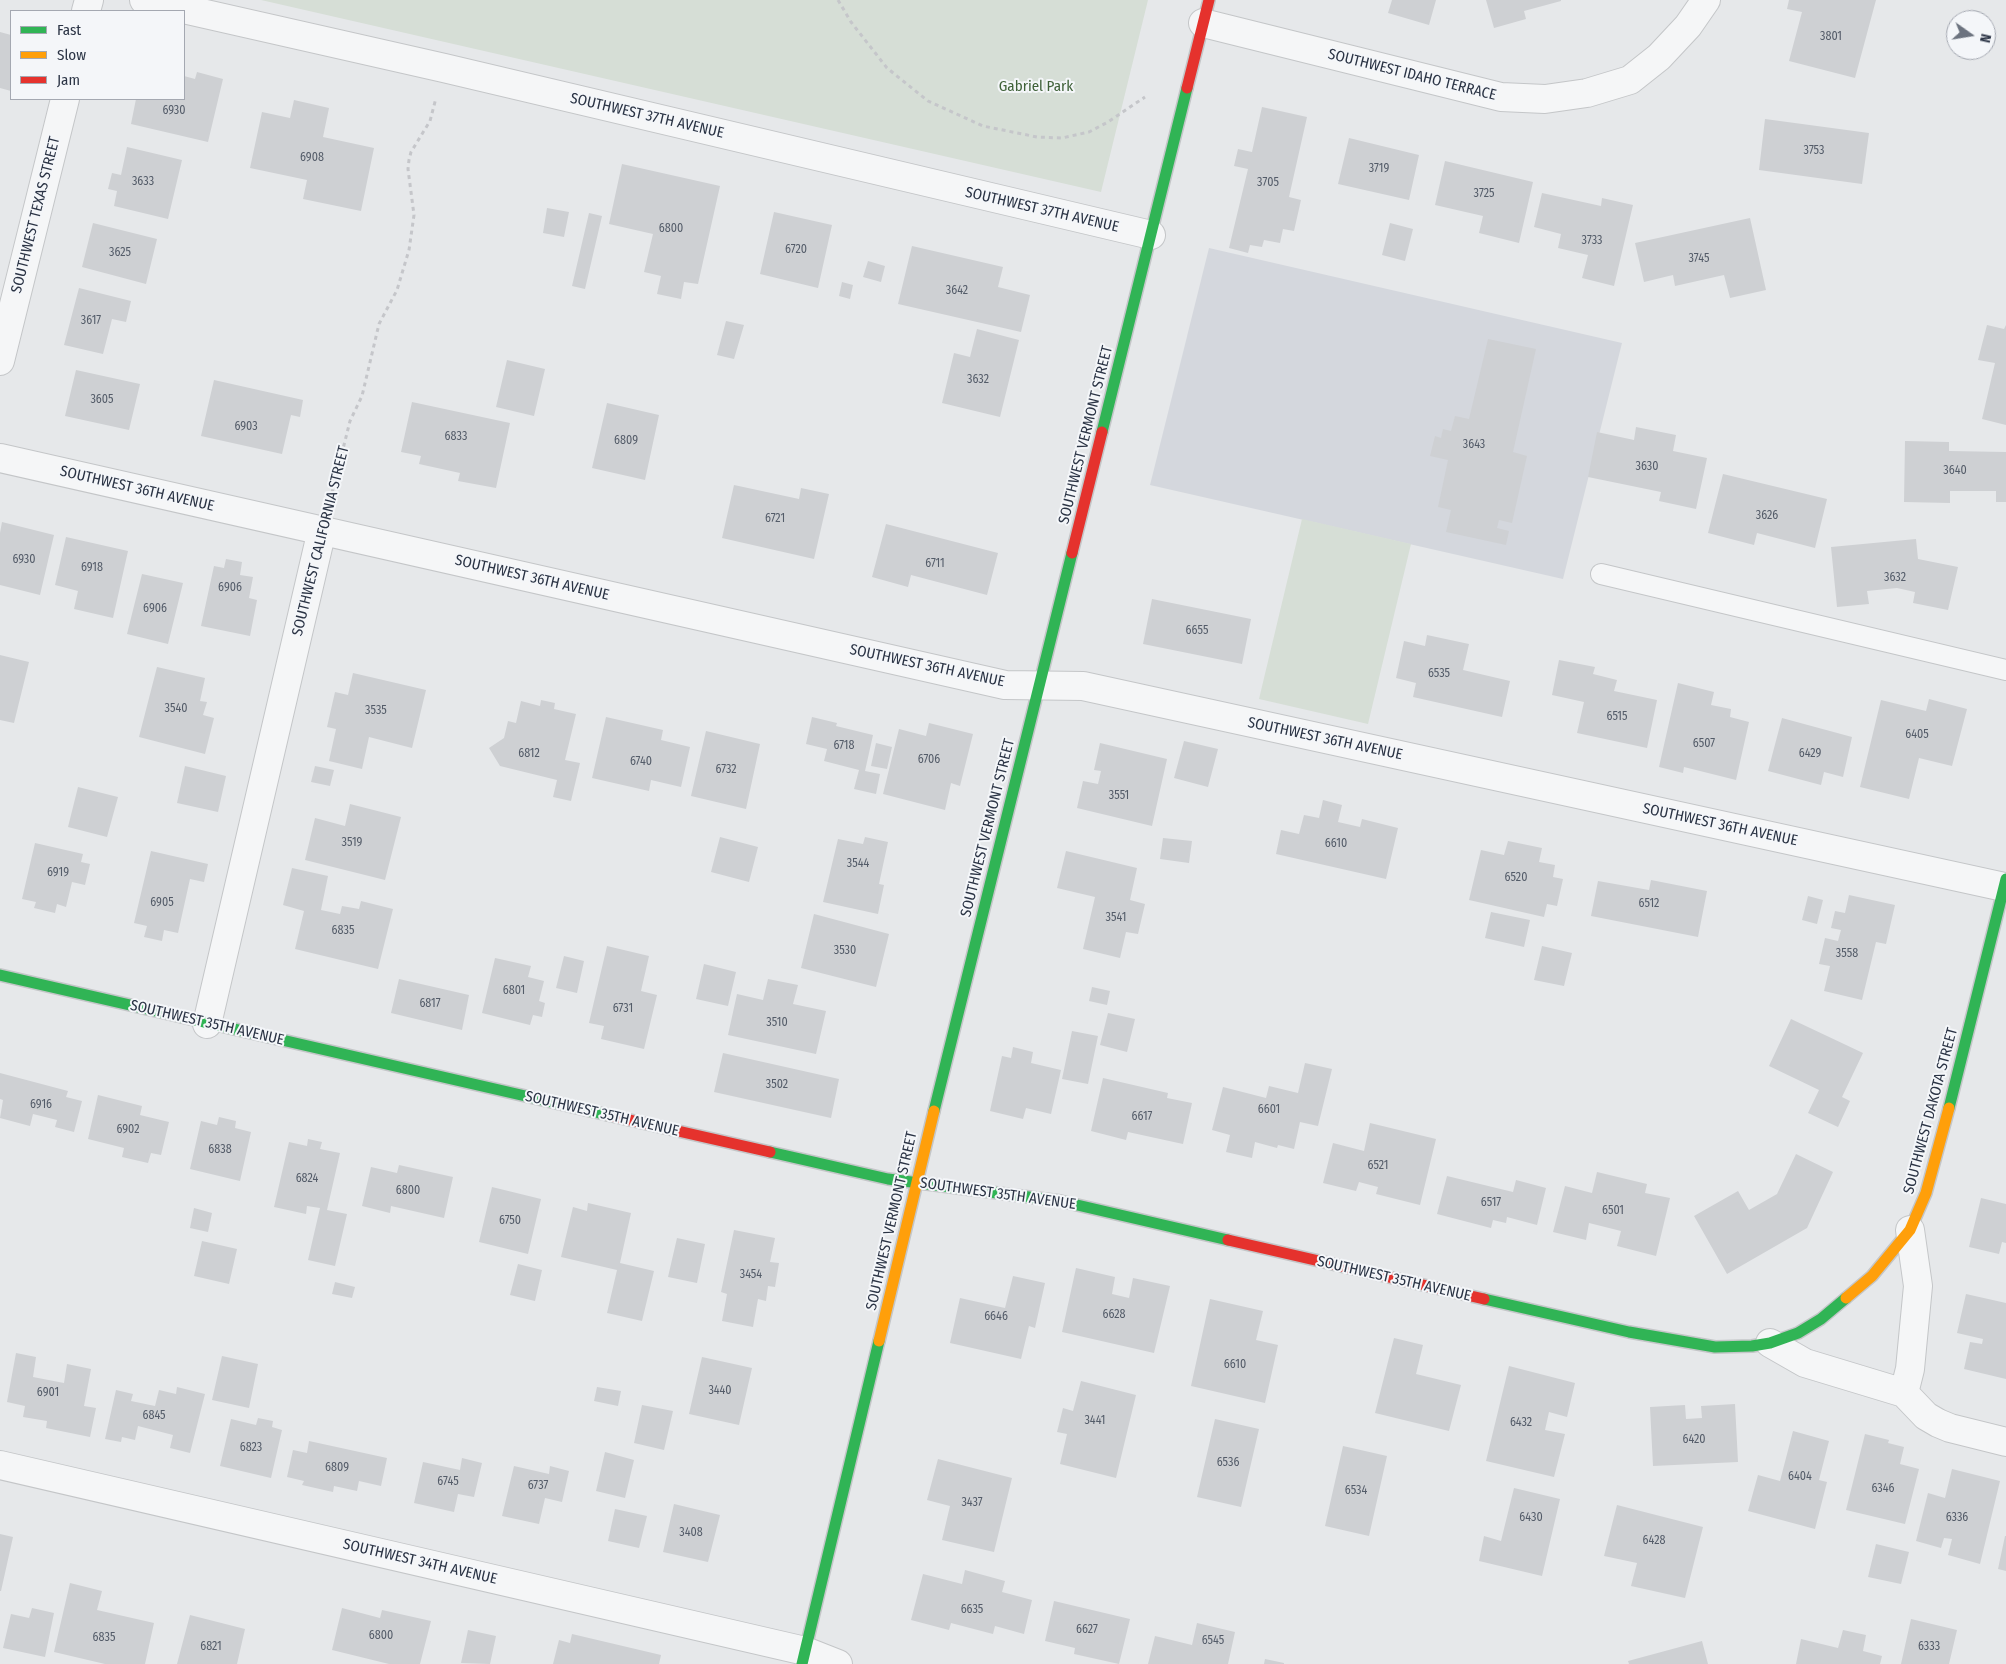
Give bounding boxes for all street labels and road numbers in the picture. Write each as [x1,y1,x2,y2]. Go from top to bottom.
street label: SOUTHWEST IDAHO TERRACE [1326,45,1498,105]
street label: SOUTHWEST 37TH AVENUE [568,90,726,142]
street label: SOUTHWEST TEXAS STREET [8,135,64,295]
street label: SOUTHWEST 37TH AVENUE [963,184,1121,236]
street label: SOUTHWEST VERMONT STREET [1055,344,1117,526]
street label: SOUTHWEST CALIFORNIA STREET [289,444,353,638]
street label: SOUTHWEST 36TH AVENUE [58,462,216,516]
street label: SOUTHWEST 36TH AVENUE [453,551,611,605]
street label: SOUTHWEST 36TH AVENUE [848,641,1006,691]
street label: SOUTHWEST 36TH AVENUE [1246,714,1404,764]
street label: SOUTHWEST VERMONT STREET [957,737,1019,919]
street label: SOUTHWEST 36TH AVENUE [1641,800,1799,850]
street label: SOUTHWEST 35TH AVENUE [128,997,286,1049]
street label: SOUTHWEST DAKOTA STREET [1900,1026,1962,1196]
street label: SOUTHWEST 35TH AVENUE [523,1088,681,1140]
street label: SOUTHWEST VERMONT STREET [863,1130,921,1312]
street label: SOUTHWEST 35TH AVENUE [919,1174,1077,1214]
street label: SOUTHWEST 35TH AVENUE [1315,1253,1473,1305]
street label: SOUTHWEST 34TH AVENUE [341,1536,499,1588]

